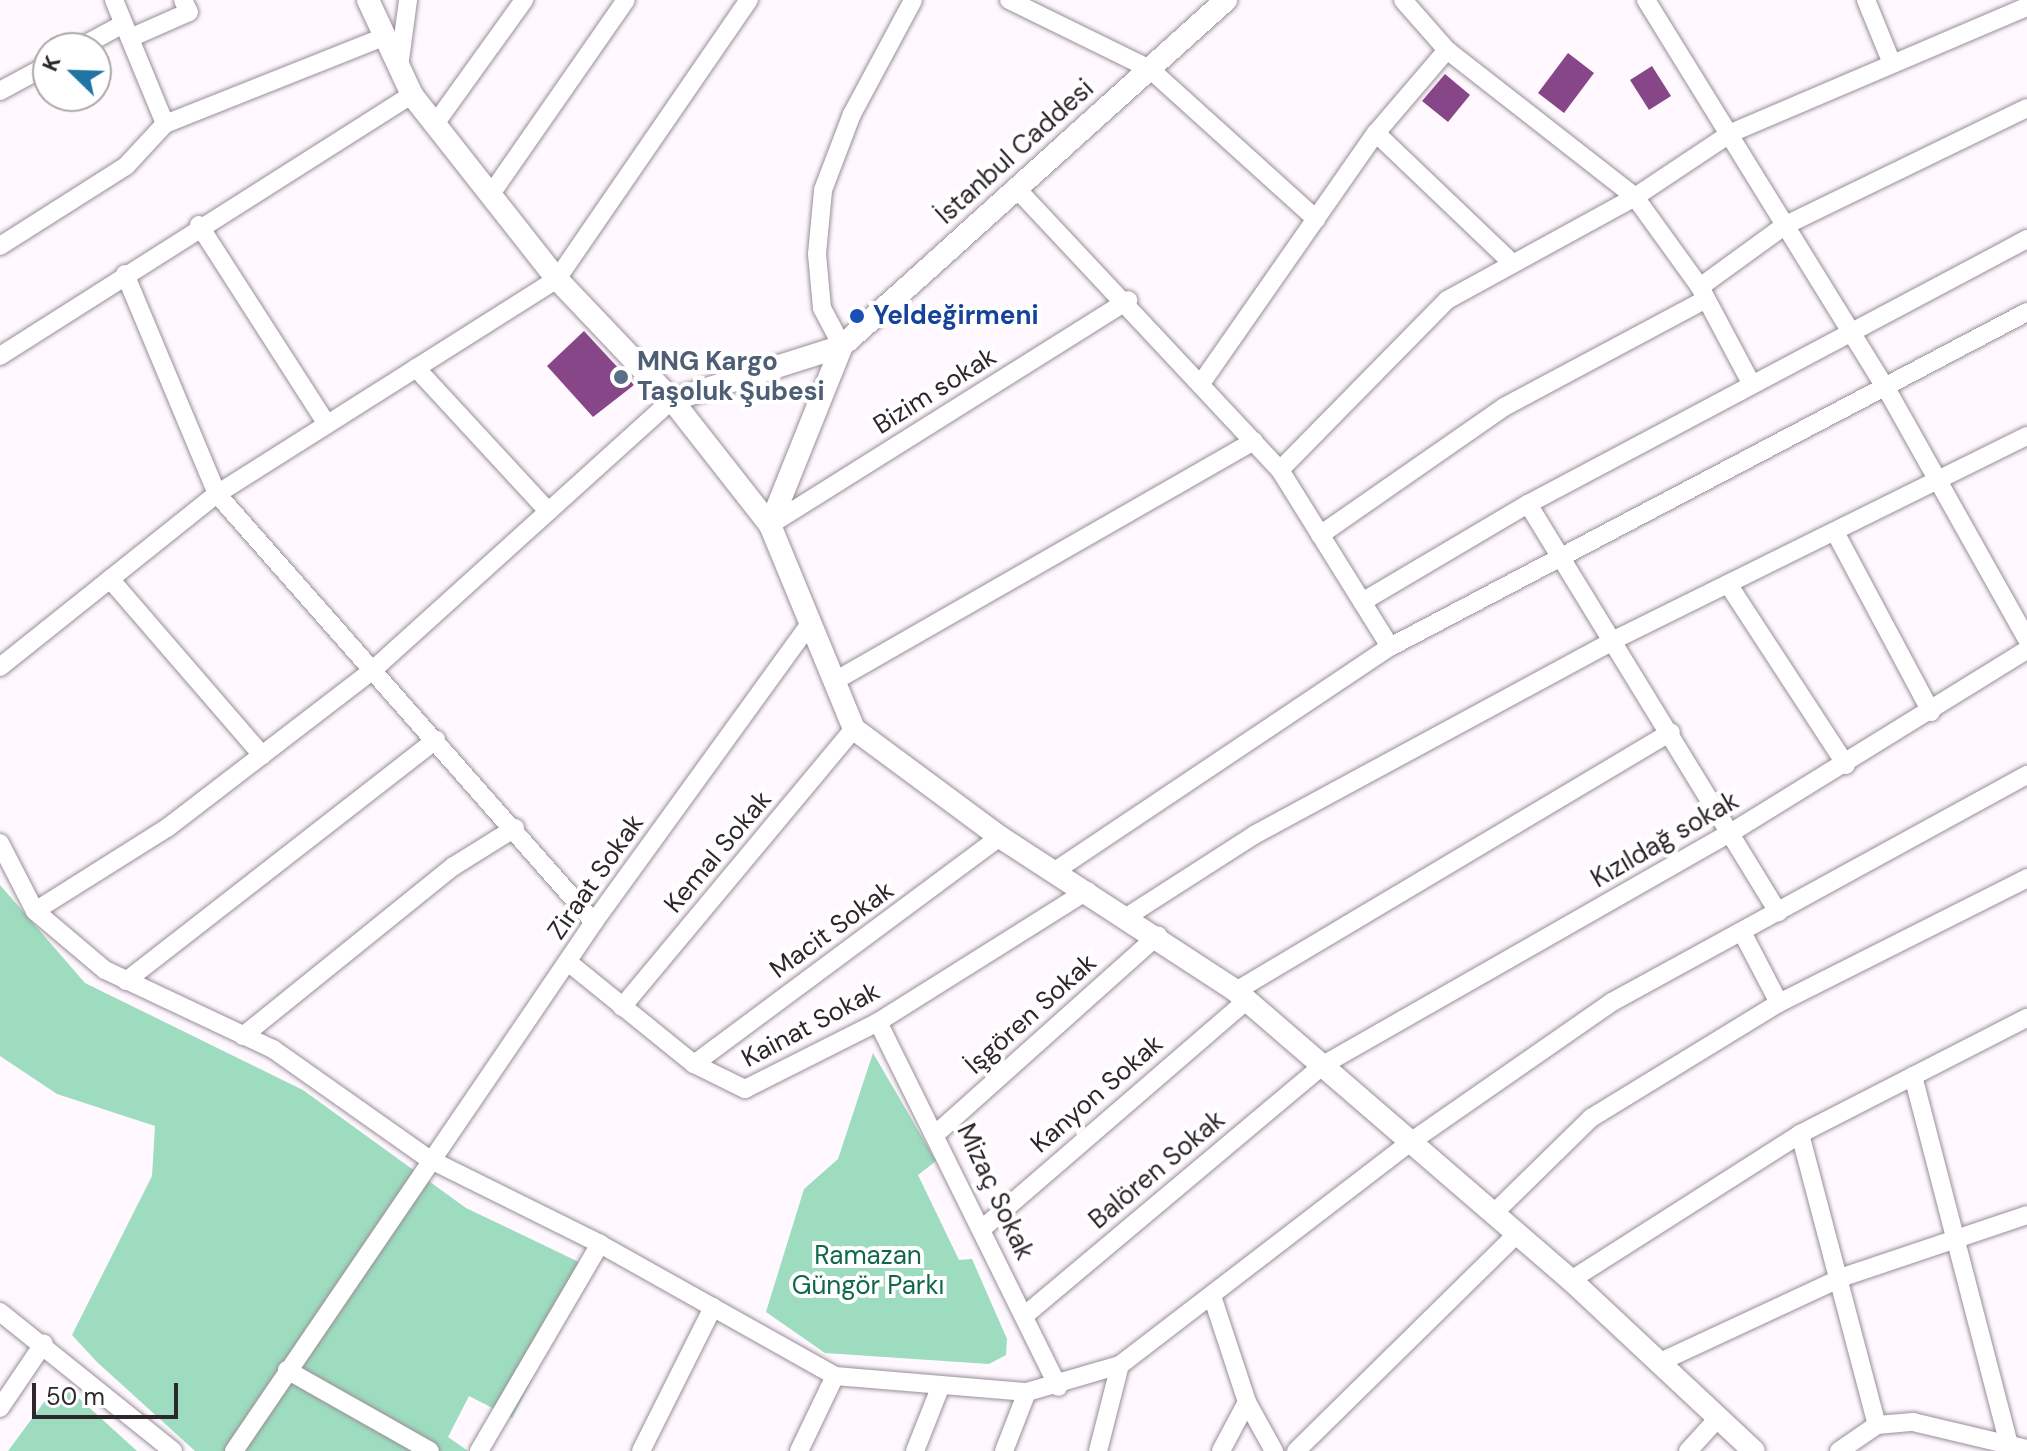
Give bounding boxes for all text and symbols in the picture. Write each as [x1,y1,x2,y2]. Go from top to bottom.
north arrow [32,32,112,112]
text: K [35,51,67,75]
street label: İstanbul Caddesi [930,73,1100,231]
place label: Yeldeğirmeni [873,300,1039,332]
marker: Yeldeğirmeni [848,307,866,325]
street label: Bizim sokak [868,341,1002,441]
place label: MNG Kargo Taşoluk Şubesi [637,346,825,408]
marker: MNG Kargo Taşoluk Şubesi [612,368,630,386]
street label: Kemal Sokak [658,785,778,919]
street label: Kızıldağ sokak [1586,785,1744,895]
street label: Ziraat Sokak [541,808,651,946]
street label: Macit Sokak [764,875,900,985]
street label: İşgören Sokak [959,947,1103,1081]
street label: Kainat Sokak [737,976,885,1074]
street label: Kanyon Sokak [1025,1028,1169,1160]
street label: Balören Sokak [1083,1104,1231,1236]
street label: Mizaç Sokak [950,1119,1040,1265]
park label: Ramazan Güngör Parkı [792,1240,944,1302]
scale bar [36,1367,182,1417]
text: 50 m [46,1381,105,1412]

